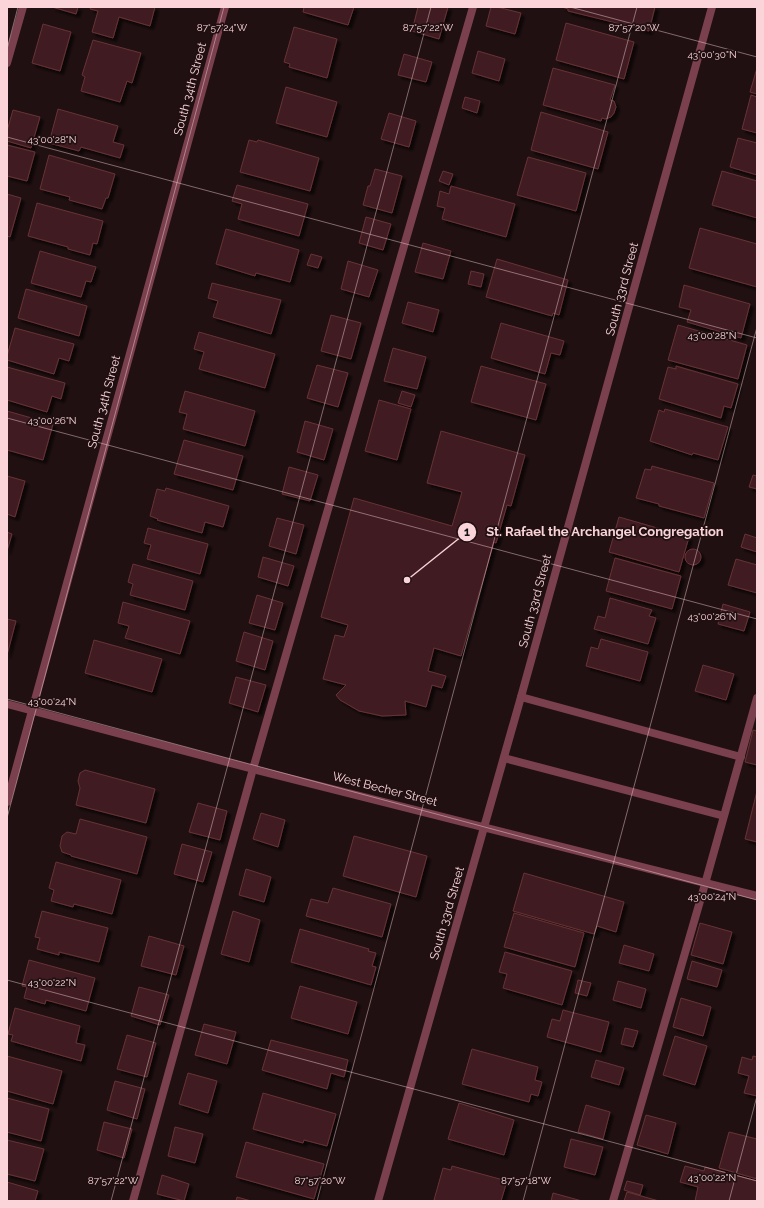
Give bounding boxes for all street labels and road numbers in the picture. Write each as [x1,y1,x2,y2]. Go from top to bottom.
street label: South 34th Street [171,41,209,137]
street label: South 33rd Street [603,241,641,337]
street label: South 34th Street [85,354,123,450]
street label: South 33rd Street [516,553,554,649]
street label: West Becher Street [331,769,439,809]
street label: South 33rd Street [427,865,467,961]

